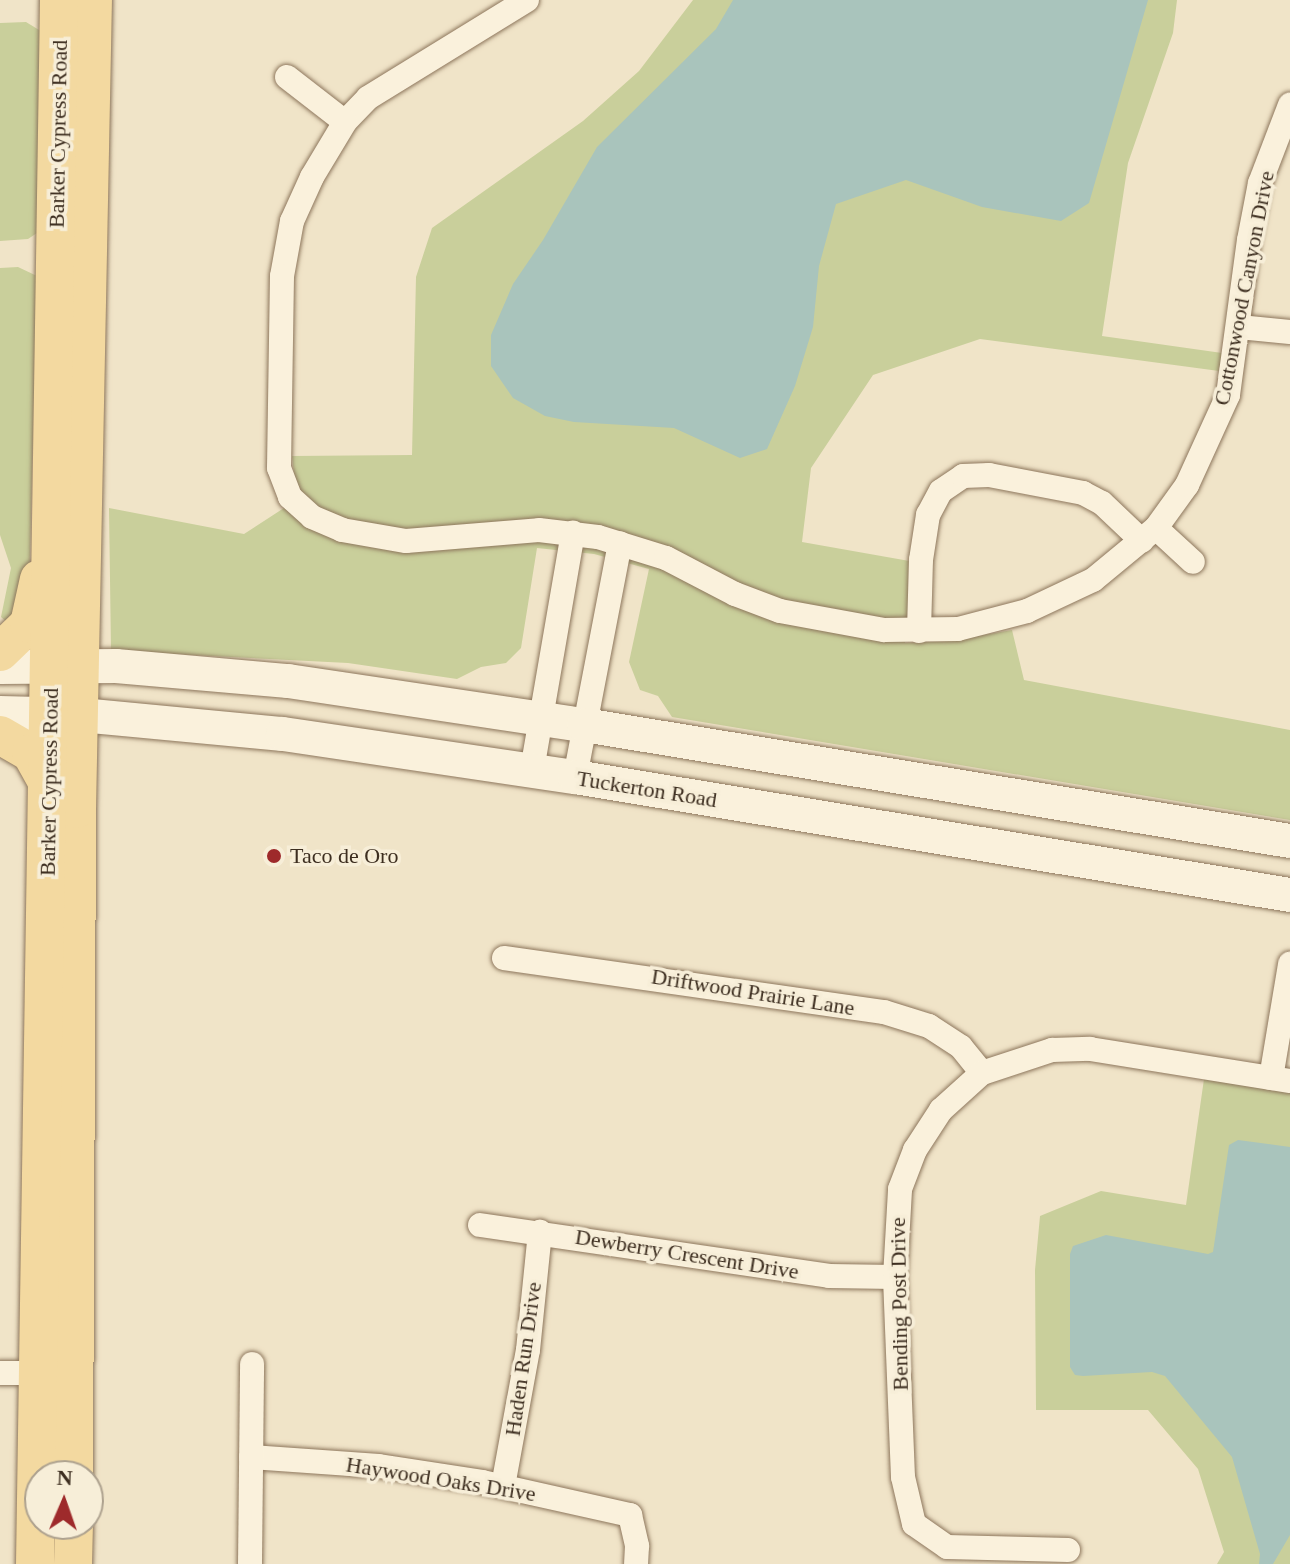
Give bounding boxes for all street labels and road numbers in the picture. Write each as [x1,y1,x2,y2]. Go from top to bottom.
street label: Barker Cypress Road [43,40,73,228]
street label: Cottonwood Canyon Drive [1208,169,1280,407]
street label: Barker Cypress Road [34,688,64,876]
street label: Tuckerton Road [575,765,719,813]
street label: Driftwood Prairie Lane [650,963,856,1021]
street label: Bending Post Drive [884,1217,914,1391]
street label: Dewberry Crescent Drive [573,1223,801,1285]
street label: Haden Run Drive [499,1280,547,1438]
street label: Haywood Oaks Drive [344,1451,538,1507]

